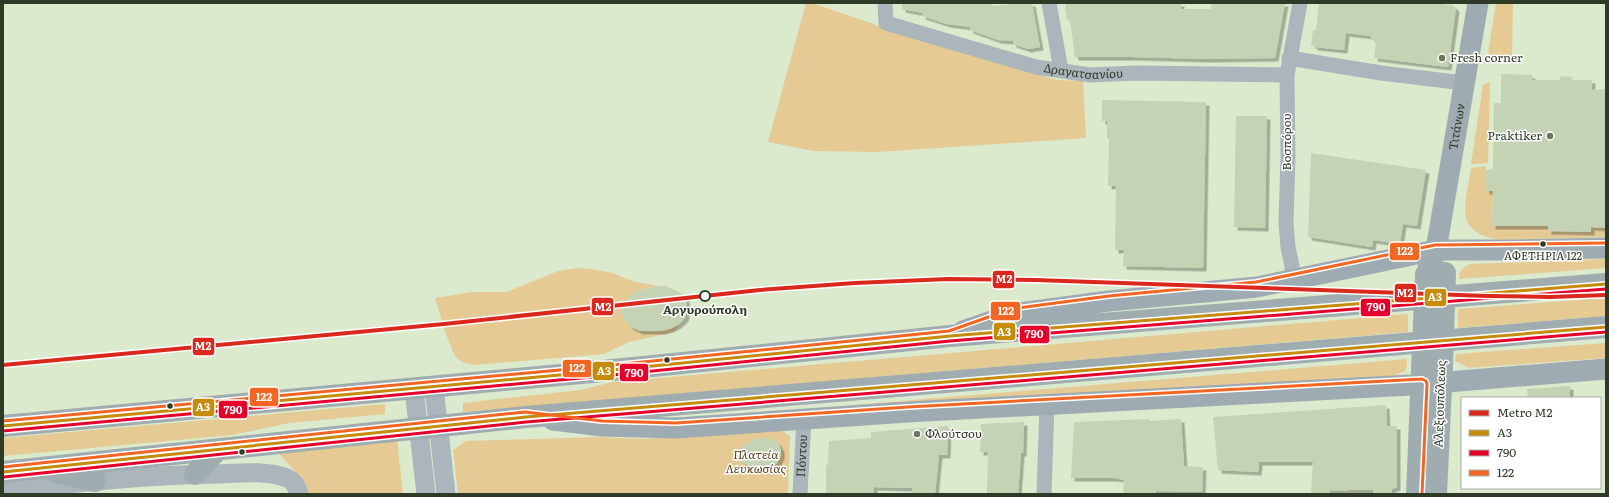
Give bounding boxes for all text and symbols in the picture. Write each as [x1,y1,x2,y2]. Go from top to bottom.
place label: Fresh corner [1450,48,1523,66]
marker: Fresh corner [1437,53,1447,63]
street label: Δραγατσανίου [1043,58,1123,83]
street label: Τιτάνων [1443,102,1469,151]
street label: Βοσπόρου [1277,113,1295,171]
place label: Praktiker [1488,126,1542,144]
marker: Praktiker [1545,131,1555,141]
marker: ΑΦΕΤΗΡΙΑ 122 [1538,239,1548,249]
line badge: 122 [1389,242,1420,261]
text: 122 [1397,242,1413,258]
place label: ΑΦΕΤΗΡΙΑ 122 [1504,247,1583,263]
line badge: Μ2 [992,270,1015,289]
text: Μ2 [996,270,1012,286]
line badge: Μ2 [1394,283,1417,303]
text: Μ2 [1397,284,1413,300]
line badge: Α3 [1424,288,1447,307]
text: Α3 [1428,288,1442,304]
marker: Αργυρούπολη [699,290,711,302]
line badge: Μ2 [591,297,614,316]
text: Μ2 [595,298,611,314]
line badge: 790 [1360,298,1391,317]
text: 790 [1366,298,1386,314]
place label: Αργυρούπολη [663,300,747,318]
line badge: 122 [990,301,1021,321]
text: 122 [998,302,1014,318]
line badge: Α3 [993,322,1016,341]
text: Α3 [997,323,1011,339]
line badge: 790 [1019,325,1050,344]
text: 790 [1024,325,1044,341]
line badge: Μ2 [192,337,215,356]
text: Μ2 [195,337,211,353]
unlabelled marker [662,355,672,365]
line badge: 122 [562,359,592,378]
text: 122 [569,359,585,375]
street label: Αλεξιουπόλεως [1428,360,1450,448]
line badge: Α3 [592,361,615,381]
text: Α3 [597,362,611,378]
line badge: 790 [619,363,649,382]
text: 790 [624,364,644,380]
line badge: 122 [249,387,279,407]
text: 122 [256,388,272,404]
legend [1461,397,1601,489]
line badge: Α3 [192,398,215,417]
text: Α3 [196,398,210,414]
line badge: 790 [218,400,248,419]
unlabelled marker [165,401,175,411]
text: 790 [223,401,243,417]
text: Metro Μ2 [1497,403,1553,421]
text: Α3 [1497,423,1512,441]
place label: Φλούτσου [925,424,982,442]
marker: Φλούτσου [912,429,922,439]
street label: Πόντου [791,434,811,478]
text: 790 [1497,443,1516,461]
park label: Πλατεία Λευκωσίας [726,445,787,477]
unlabelled marker [237,447,247,457]
text: 122 [1497,463,1514,481]

